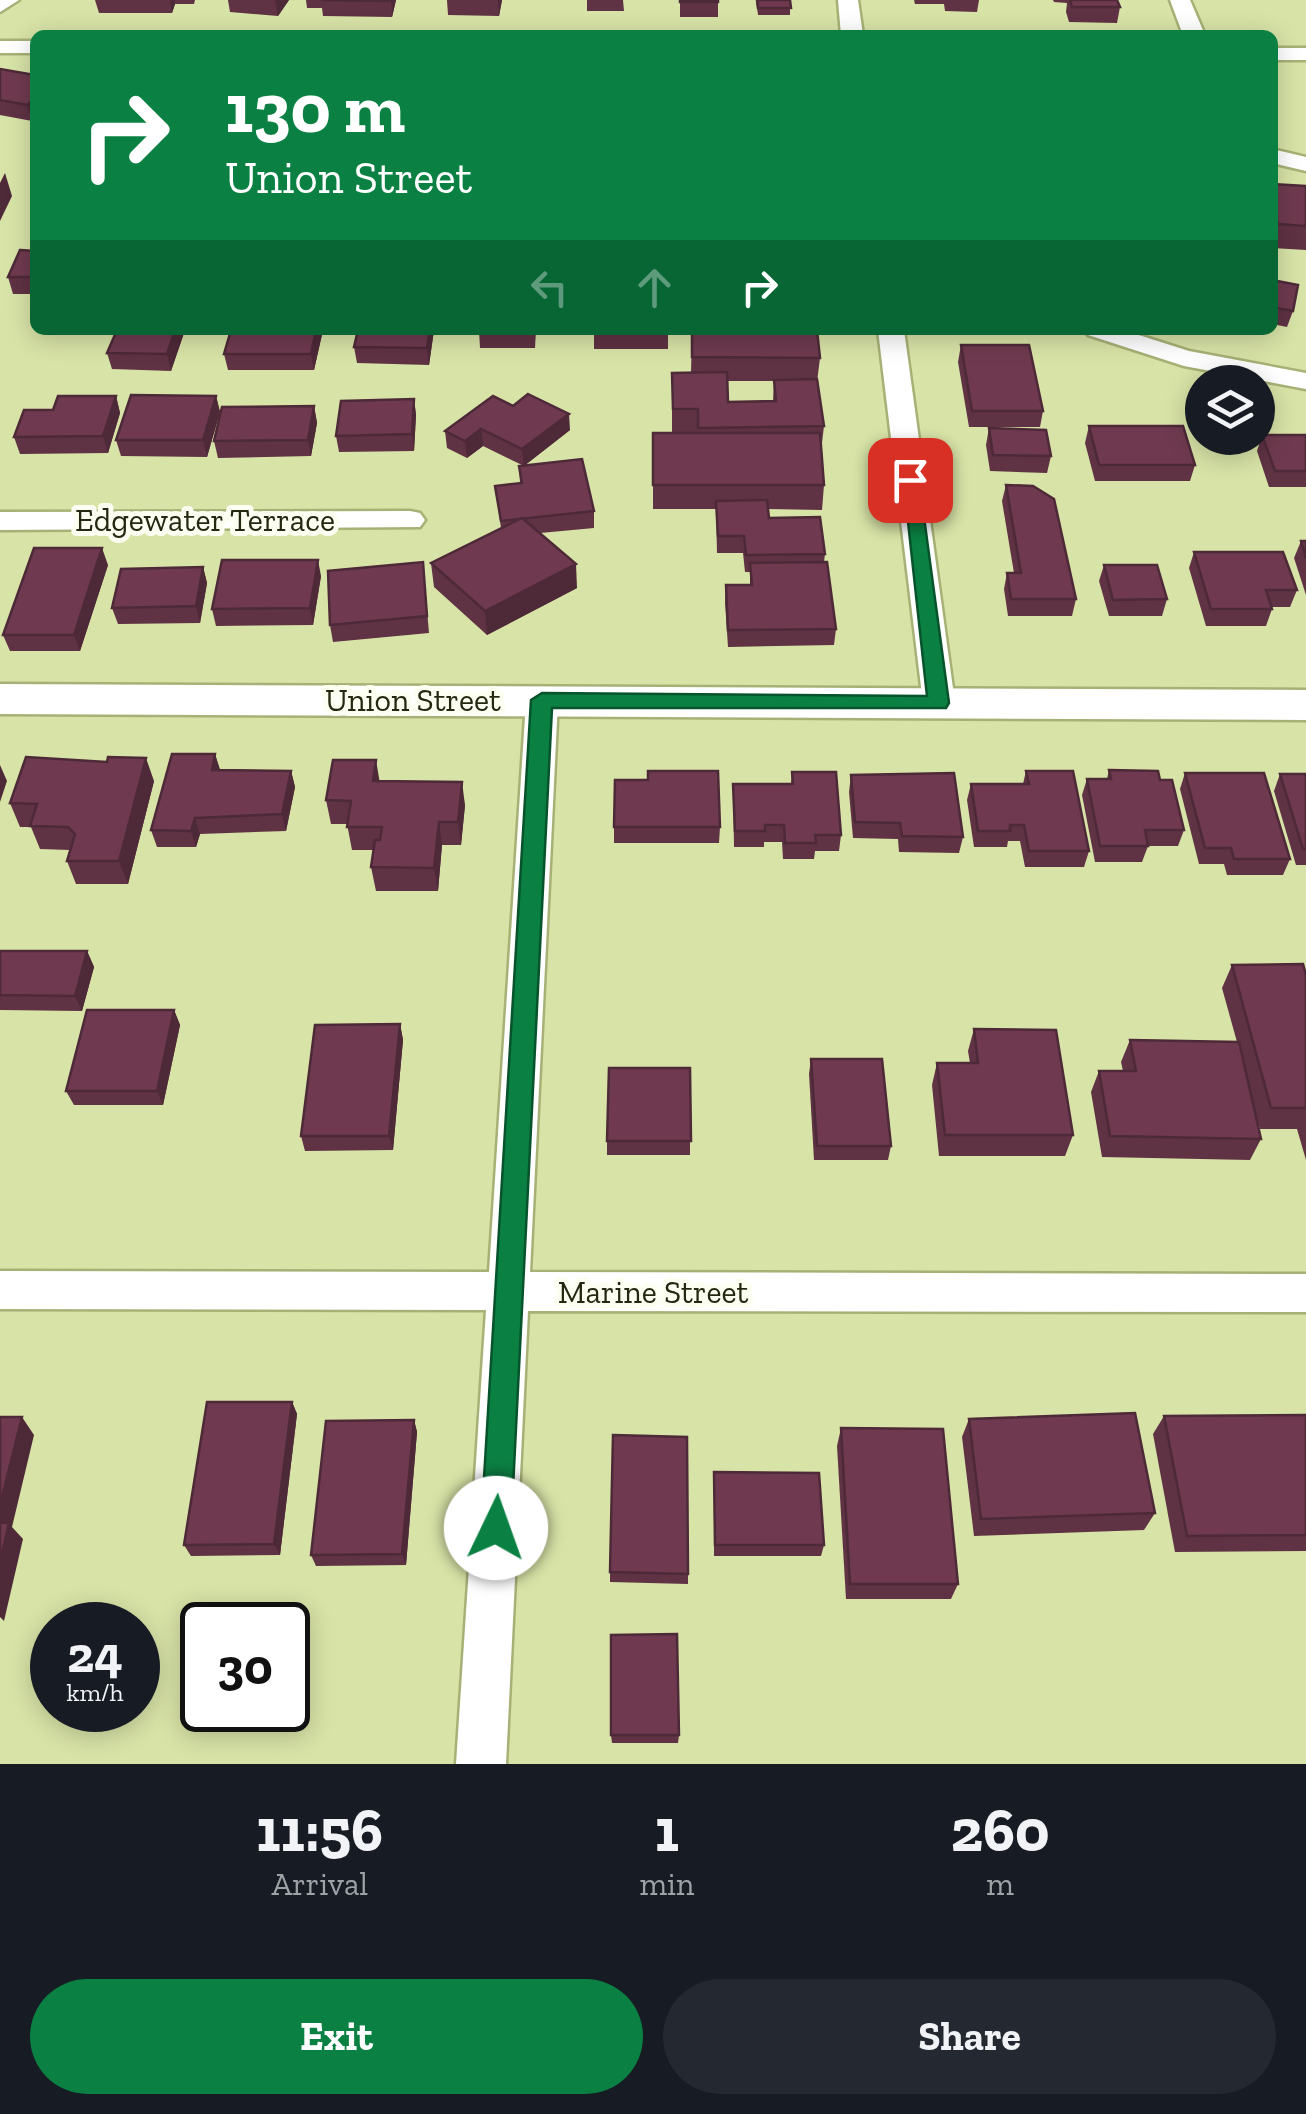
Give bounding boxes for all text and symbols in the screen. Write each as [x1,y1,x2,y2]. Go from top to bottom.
text: 130 m [225,66,405,150]
icon: right [60,70,190,200]
text: Union Street [225,151,472,205]
icon: left [522,260,577,315]
icon: ahead [627,260,682,315]
icon: right [732,260,787,315]
map controls [1185,365,1275,455]
button: layers [1185,365,1275,455]
pin [868,438,953,523]
icon: arrive [883,453,938,508]
street label: Edgewater Terrace [75,501,335,539]
street label: Union Street [325,681,501,719]
street label: Marine Street [558,1273,748,1311]
position arrow [444,1476,548,1580]
speed limit sign: 30 [180,1602,310,1732]
text: 24 [67,1625,123,1685]
text: km/h [66,1677,124,1707]
text: 11:56 [256,1794,383,1866]
text: 1 [655,1794,679,1866]
text: 260 [951,1794,1050,1866]
text: Arrival [272,1865,368,1903]
text: min [639,1865,694,1903]
text: m [986,1865,1014,1903]
button: Exit [30,1979,643,2094]
button: Share [663,1979,1276,2094]

